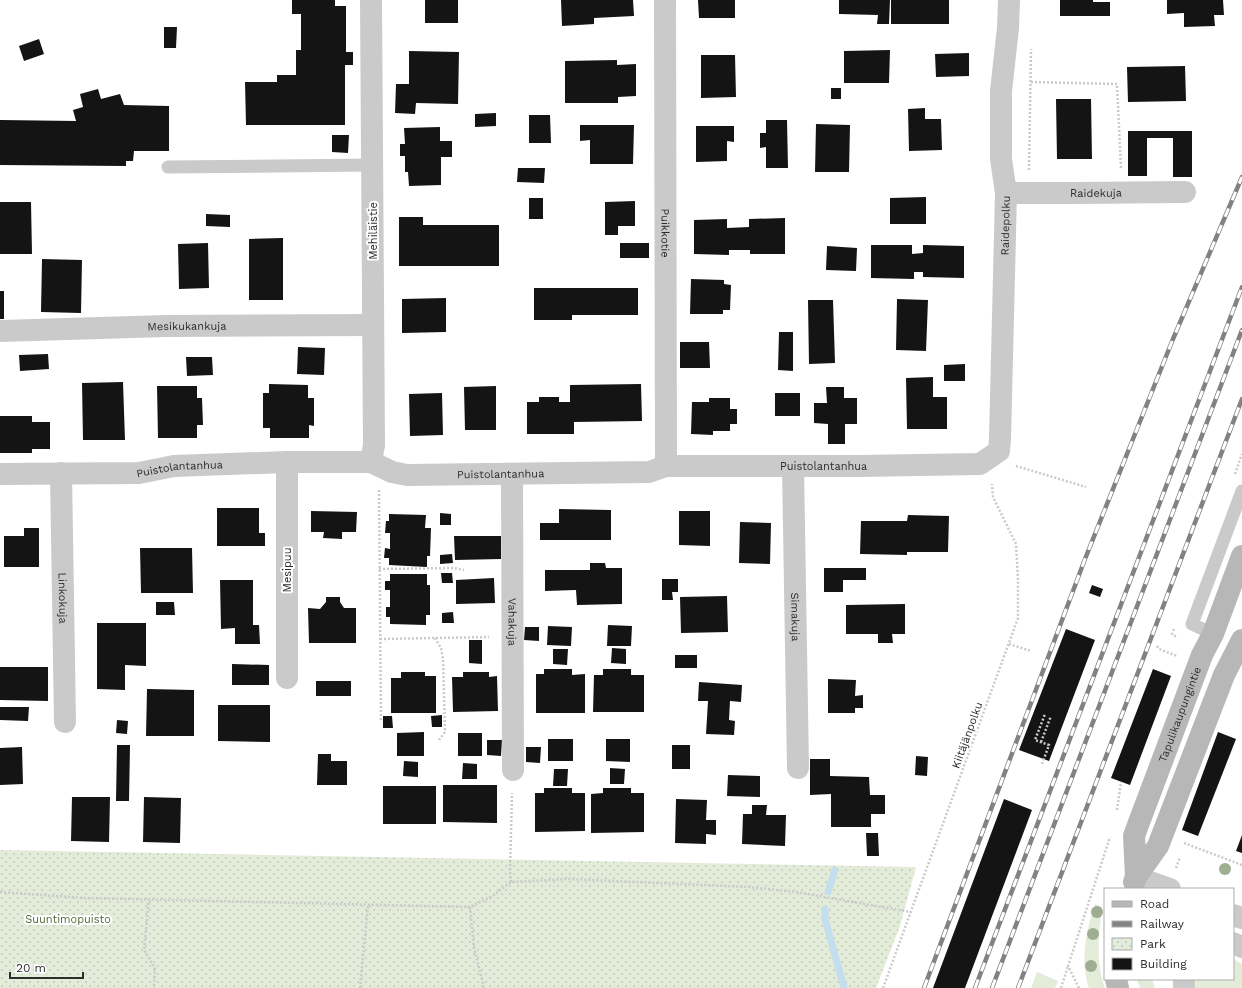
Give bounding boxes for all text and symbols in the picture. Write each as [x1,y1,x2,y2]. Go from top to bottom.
street label: Raidekuja [1070,187,1122,200]
street label: Raidepolku [998,196,1013,256]
street label: Mehiläistie [367,202,380,260]
street label: Puikkotie [658,208,672,258]
street label: Mesikukankuja [147,320,226,334]
street label: Puistolantanhua [135,458,223,480]
street label: Puistolantanhua [780,460,867,473]
street label: Puistolantanhua [457,467,544,481]
street label: Mesipuu [281,548,294,592]
street label: Linkokuja [56,572,69,624]
street label: Simakuja [788,592,802,642]
street label: Vahakuja [505,598,519,646]
street label: Tapulikaupungintie [1156,665,1204,764]
street label: Kiitäjänpolku [949,700,986,770]
legend [1104,888,1234,980]
text: Road [1140,897,1169,911]
park label: Suuntimopuisto [25,913,111,926]
text: Railway [1140,917,1185,931]
text: Park [1140,937,1166,951]
scale bar [10,954,83,980]
text: Building [1140,957,1187,971]
text: 20 m [16,961,46,975]

